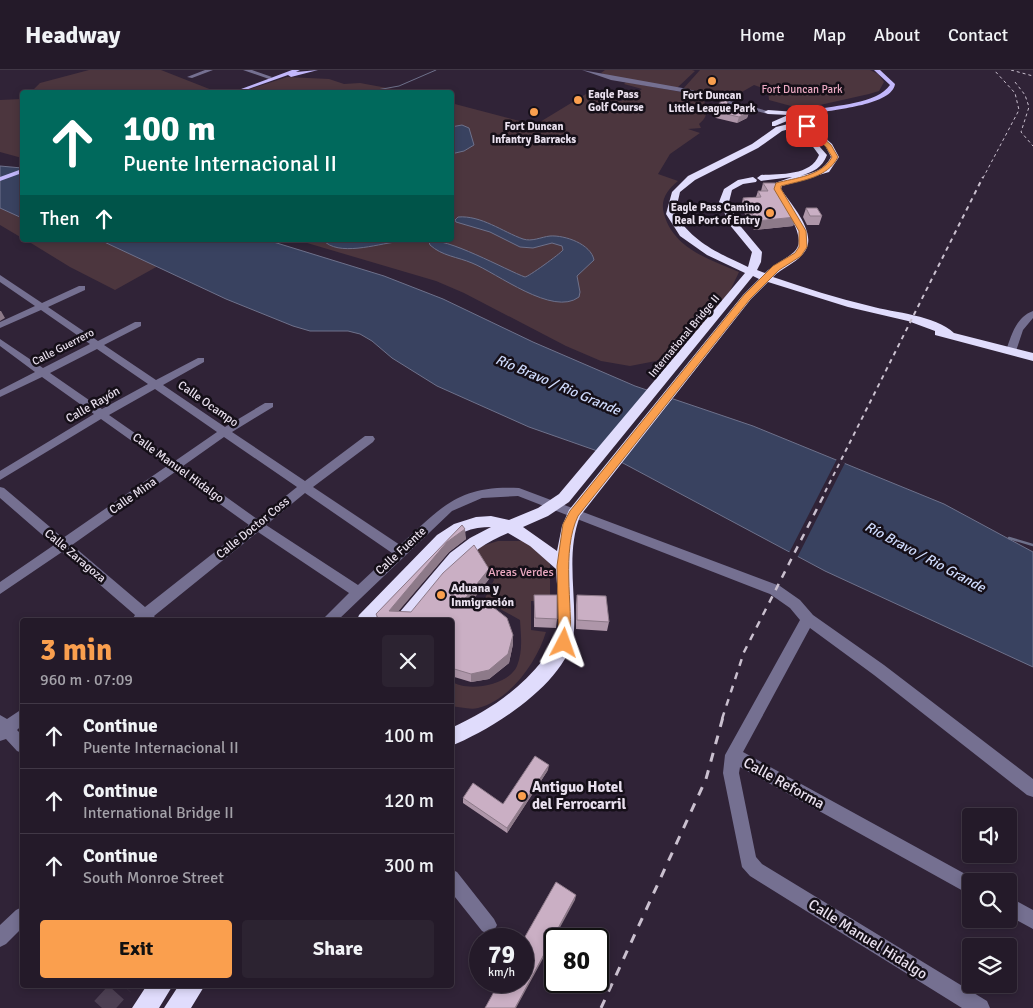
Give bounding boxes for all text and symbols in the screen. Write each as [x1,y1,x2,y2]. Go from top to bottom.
text: Headway [25,20,121,50]
text: Home [740,24,785,46]
text: Map [813,24,846,46]
text: About [874,24,920,46]
text: Contact [948,24,1008,46]
marker: Fort Duncan Little League Park [706,75,718,87]
park label: Fort Duncan Park [761,83,843,96]
place label: Eagle Pass Golf Course [588,88,644,114]
place label: Fort Duncan Little League Park [669,89,756,115]
marker: Eagle Pass Golf Course [572,94,584,106]
pin [786,105,828,147]
marker: Fort Duncan Infantry Barracks [528,106,540,118]
text: 100 m [123,107,216,150]
icon: ahead [40,110,105,175]
icon: arrive [793,112,821,140]
place label: Fort Duncan Infantry Barracks [492,120,576,146]
text: Puente Internacional II [123,150,337,177]
place label: Eagle Pass Camino Real Port of Entry [671,201,761,227]
icon: ahead [90,205,118,233]
text: Then [40,207,80,231]
marker: Eagle Pass Camino Real Port of Entry [764,207,776,219]
street label: International Bridge II [646,292,722,380]
street label: Calle Guerrero [30,326,96,368]
water label: Río Bravo / Rio Grande [493,351,624,419]
street label: Calle Ocampo [175,378,241,430]
street label: Calle Rayón [63,384,123,426]
street label: Calle Manuel Hidalgo [129,430,227,506]
street label: Calle Mina [106,474,160,518]
street label: Calle Doctor Coss [213,494,293,562]
water label: Río Bravo / Rio Grande [862,518,989,596]
street label: Calle Fuente [373,524,429,578]
street label: Calle Zaragoza [41,526,109,586]
park label: Areas Verdes [488,565,554,580]
place label: Aduana y Inmigración [451,581,514,610]
marker: Aduana y Inmigración [435,589,447,601]
position arrow [537,616,589,668]
text: 3 min [40,632,112,669]
button: close [382,635,434,687]
text: 960 m · 07:09 [40,670,133,690]
text: Continue [83,714,158,738]
icon: ahead [40,722,68,750]
text: 100 m [384,724,434,748]
text: Puente Internacional II [83,738,239,758]
street label: Calle Reforma [740,753,828,813]
place label: Antiguo Hotel del Ferrocarril [532,778,626,813]
text: Continue [83,779,158,803]
icon: ahead [40,787,68,815]
text: 120 m [384,789,434,813]
marker: Antiguo Hotel del Ferrocarril [516,790,528,802]
text: International Bridge II [83,803,234,823]
map controls [962,808,1017,993]
button: sound [962,808,1017,863]
text: Continue [83,844,158,868]
icon: ahead [40,852,68,880]
text: 300 m [384,854,434,878]
text: South Monroe Street [83,868,224,888]
button: search [962,873,1017,928]
street label: Calle Manuel Hidalgo [805,895,931,983]
button: Exit [40,920,232,978]
button: Share [242,920,434,978]
speed limit sign: 80 [544,928,609,993]
button: layers [962,938,1017,993]
text: 79 [488,939,515,970]
text: km/h [488,965,515,980]

